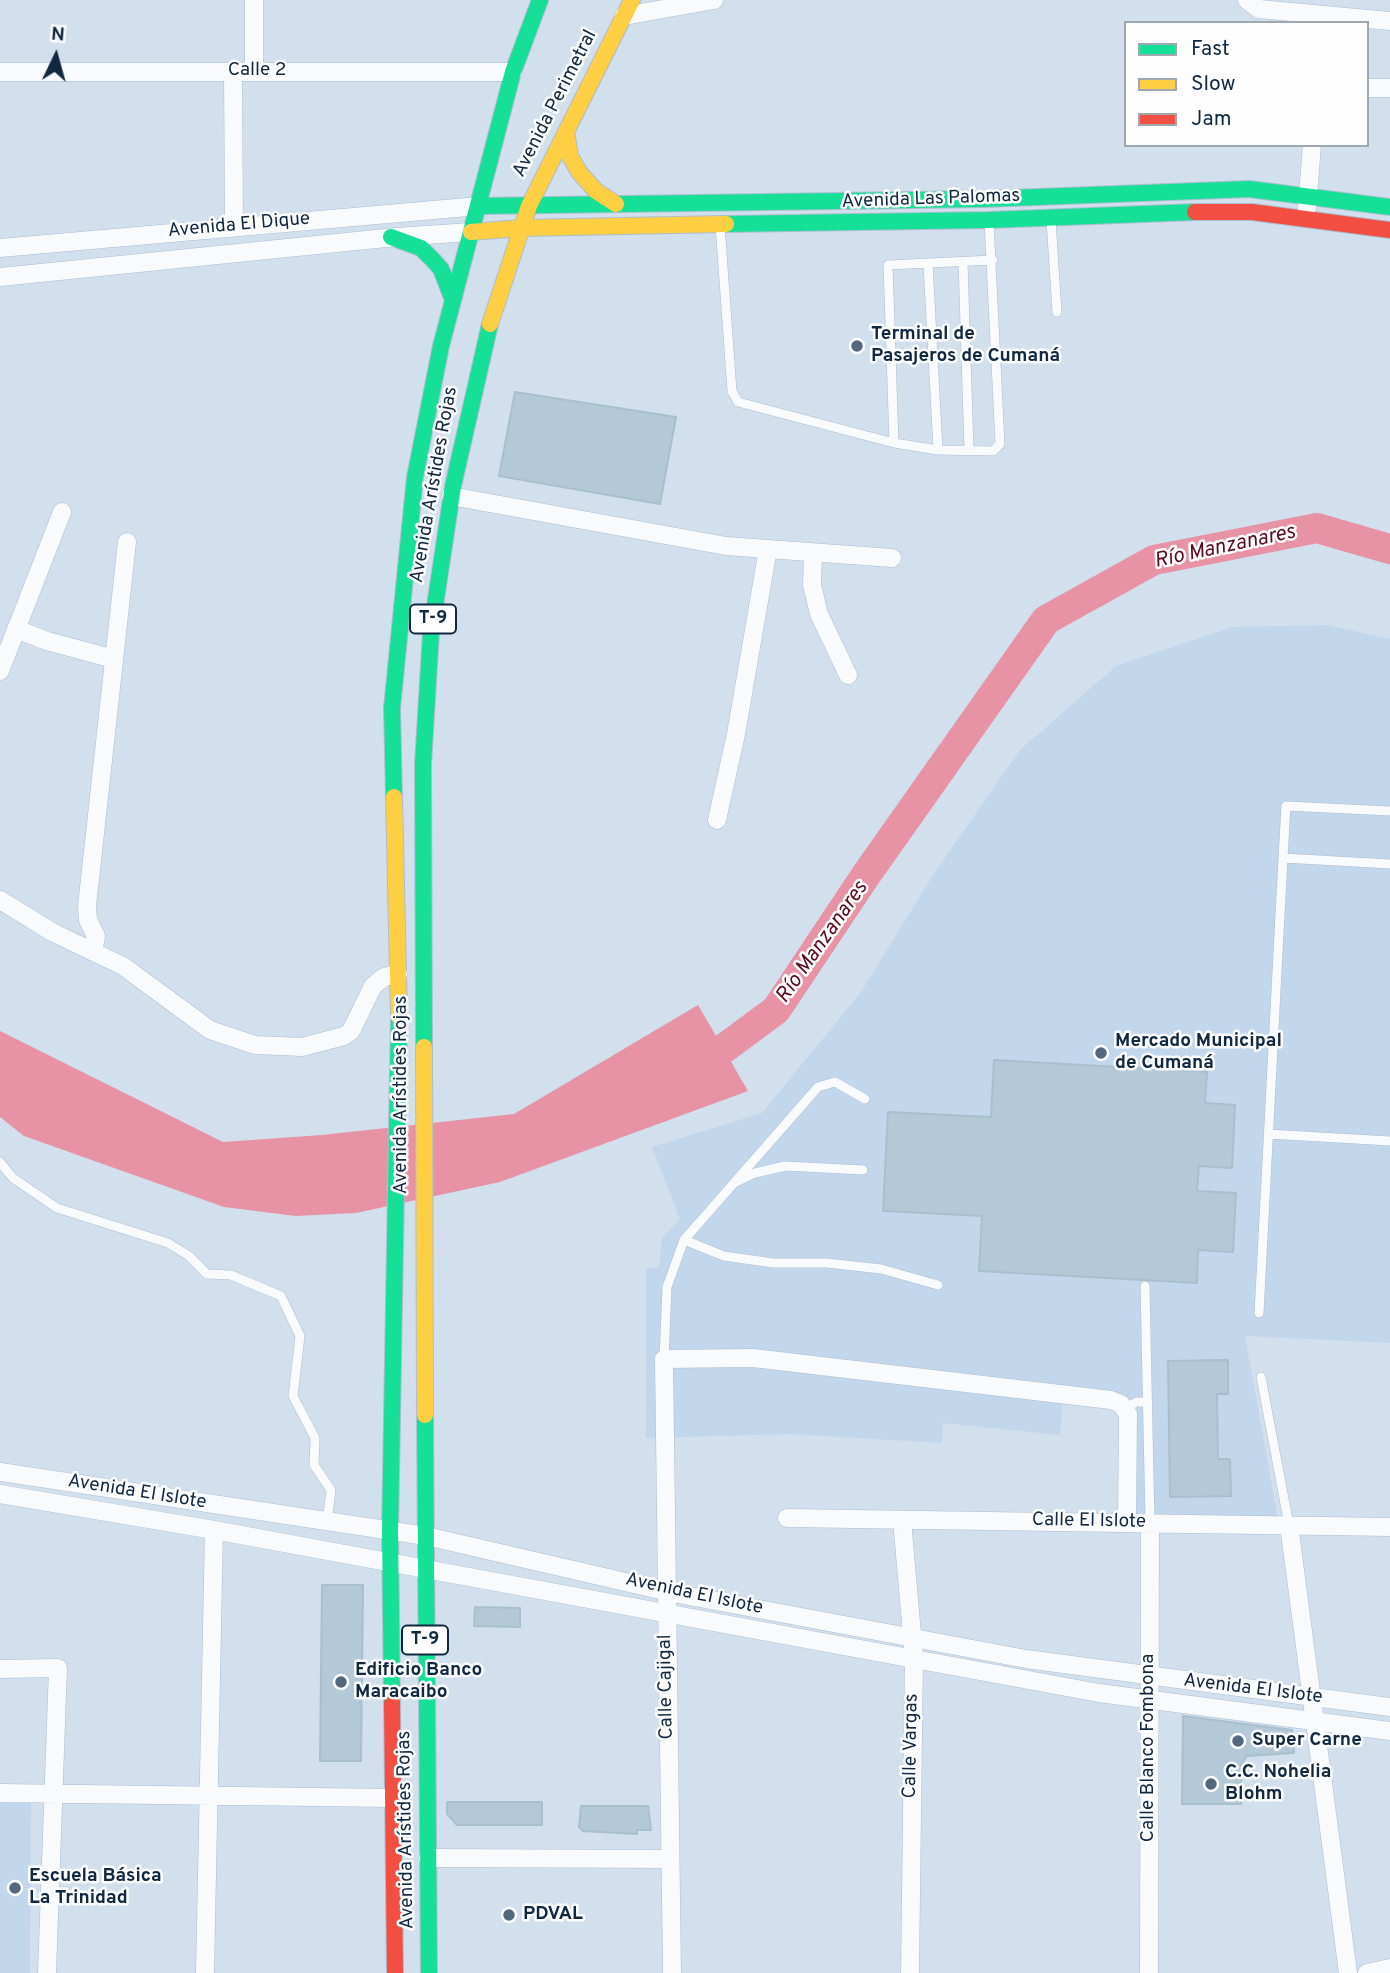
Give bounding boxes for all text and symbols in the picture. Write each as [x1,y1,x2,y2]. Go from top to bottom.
north arrow [21,21,91,91]
legend [1124,21,1369,147]
text: N [50,23,66,48]
street label: Avenida Perimetral [509,27,603,181]
text: Fast [1191,36,1230,63]
street label: Calle 2 [228,60,286,82]
text: Slow [1191,71,1236,98]
text: Jam [1191,106,1232,133]
street label: Avenida Las Palomas [841,185,1021,215]
street label: Avenida El Dique [167,208,311,244]
place label: Terminal de Pasajeros de Cumaná [871,324,1060,368]
marker: Terminal de Pasajeros de Cumaná [849,338,865,354]
street label: Avenida Arístides Rojas [407,385,463,585]
water label: Río Manzanares [1152,521,1298,575]
road number: T-9 [410,604,456,634]
water label: Río Manzanares [772,877,874,1009]
street label: Avenida Arístides Rojas [391,996,413,1194]
place label: Mercado Municipal de Cumaná [1115,1031,1282,1075]
marker: Mercado Municipal de Cumaná [1093,1045,1109,1061]
street label: Avenida El Islote [66,1471,208,1515]
street label: Calle El Islote [1032,1510,1146,1534]
street label: Avenida El Islote [623,1569,765,1621]
road number: T-9 [402,1625,448,1654]
street label: Calle Cajigal [655,1634,679,1740]
street label: Calle Blanco Fombona [1138,1654,1160,1842]
place label: Edificio Banco Maracaibo [355,1660,482,1704]
street label: Avenida El Islote [1182,1670,1324,1710]
marker: Edificio Banco Maracaibo [333,1674,349,1690]
street label: Calle Vargas [900,1693,924,1799]
street label: Avenida Arístides Rojas [394,1730,420,1930]
place label: Super Carne [1252,1730,1362,1752]
marker: Super Carne [1230,1733,1246,1749]
place label: C.C. Nohelia Blohm [1225,1762,1331,1806]
marker: C.C. Nohelia Blohm [1203,1776,1219,1792]
place label: Escuela Básica La Trinidad [29,1866,162,1910]
marker: Escuela Básica La Trinidad [7,1880,23,1896]
place label: PDVAL [523,1904,583,1926]
marker: PDVAL [501,1907,517,1923]

